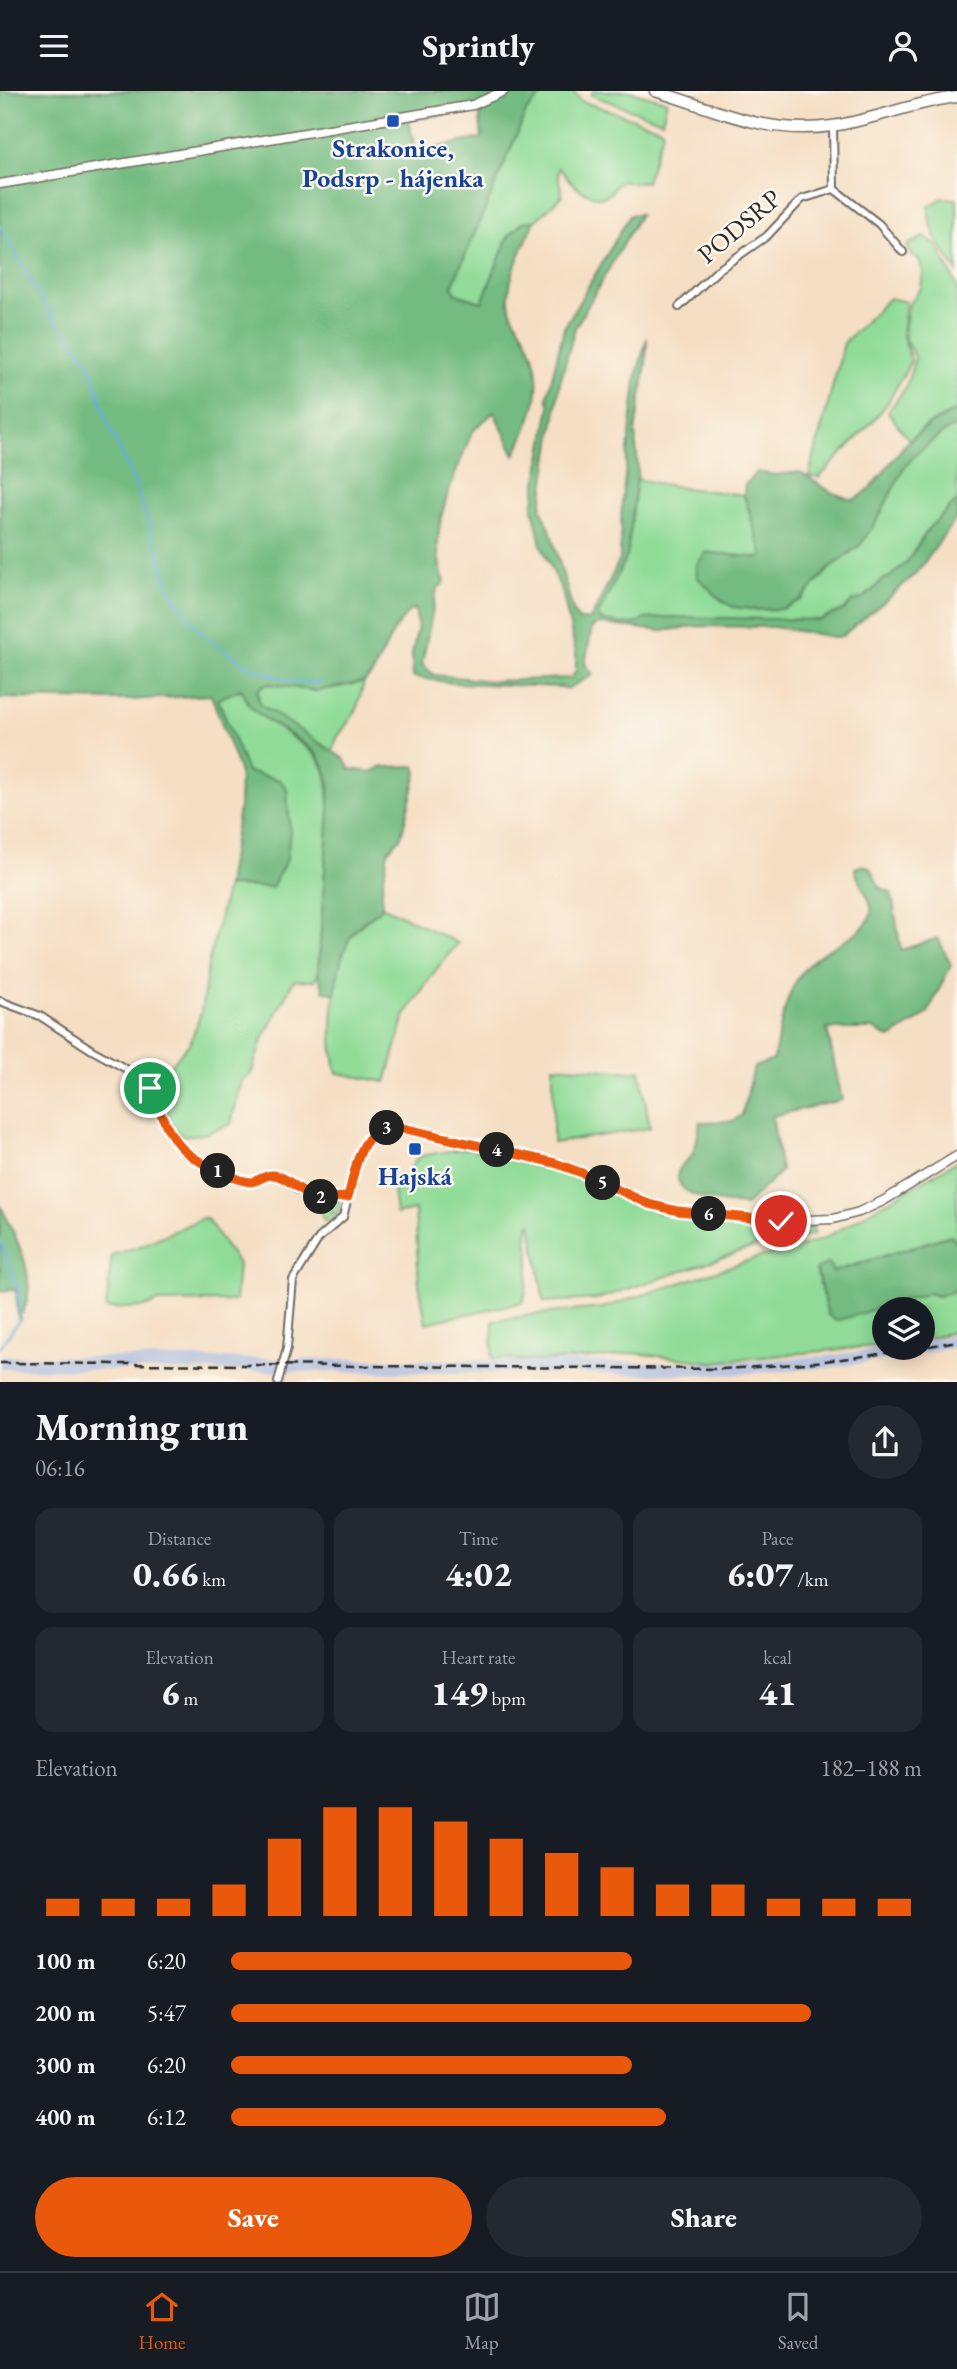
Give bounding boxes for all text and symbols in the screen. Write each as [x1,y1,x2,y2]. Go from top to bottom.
text: Sprintly [422,25,535,67]
icon: menu [35,27,73,65]
icon: person [884,27,922,65]
marker: Strakonice, Podsrp - hájenka [385,113,401,129]
place label: Strakonice, Podsrp - hájenka [302,131,484,195]
street label: PODSRP [690,181,788,271]
pin [120,1058,180,1118]
icon: arrive [131,1069,169,1107]
pin: 3 [370,1111,404,1145]
text: 3 [381,1115,392,1140]
pin: 4 [480,1133,514,1167]
text: 4 [491,1137,502,1162]
marker: Hajská [407,1141,423,1157]
pin: 1 [200,1153,235,1189]
text: 1 [212,1158,223,1183]
place label: Hajská [378,1159,453,1193]
pin: 5 [586,1165,620,1201]
text: 5 [597,1170,608,1195]
pin: 2 [304,1179,338,1215]
text: 2 [315,1184,326,1209]
pin [751,1191,811,1251]
pin: 6 [692,1197,726,1231]
text: 6 [703,1201,714,1226]
icon: check [762,1202,800,1240]
map controls [872,1297,935,1360]
button: layers [872,1297,935,1360]
text: Morning run [35,1402,248,1451]
button: share [848,1405,922,1479]
text: 06:16 [35,1453,85,1483]
text: Distance [148,1526,211,1551]
text: Time [459,1526,498,1551]
text: Pace [762,1526,793,1551]
text: 0.66 [133,1551,199,1596]
text: 4:02 [445,1551,512,1596]
text: 6:07 [727,1551,793,1596]
text: km [199,1567,226,1592]
text: /km [793,1567,828,1592]
text: Elevation [145,1645,214,1670]
text: Heart rate [442,1645,515,1670]
text: kcal [763,1645,792,1670]
text: 6 [161,1670,180,1715]
text: 149 [431,1670,488,1715]
text: 41 [759,1670,796,1715]
text: m [180,1686,198,1711]
text: bpm [488,1686,526,1711]
text: Elevation [35,1753,118,1783]
text: 182–188 m [821,1753,922,1783]
text: 100 m [35,1946,96,1976]
text: 6:20 [147,1946,186,1976]
text: 200 m [35,1998,96,2028]
text: 5:47 [147,1998,186,2028]
text: 300 m [35,2050,96,2080]
text: 6:20 [147,2050,186,2080]
text: 400 m [35,2102,96,2132]
text: 6:12 [147,2102,186,2132]
button: Save [35,2177,472,2257]
button: Share [486,2177,922,2257]
tab: Home [139,2288,186,2355]
tab: Map [463,2288,501,2355]
tab: Saved [778,2288,818,2355]

